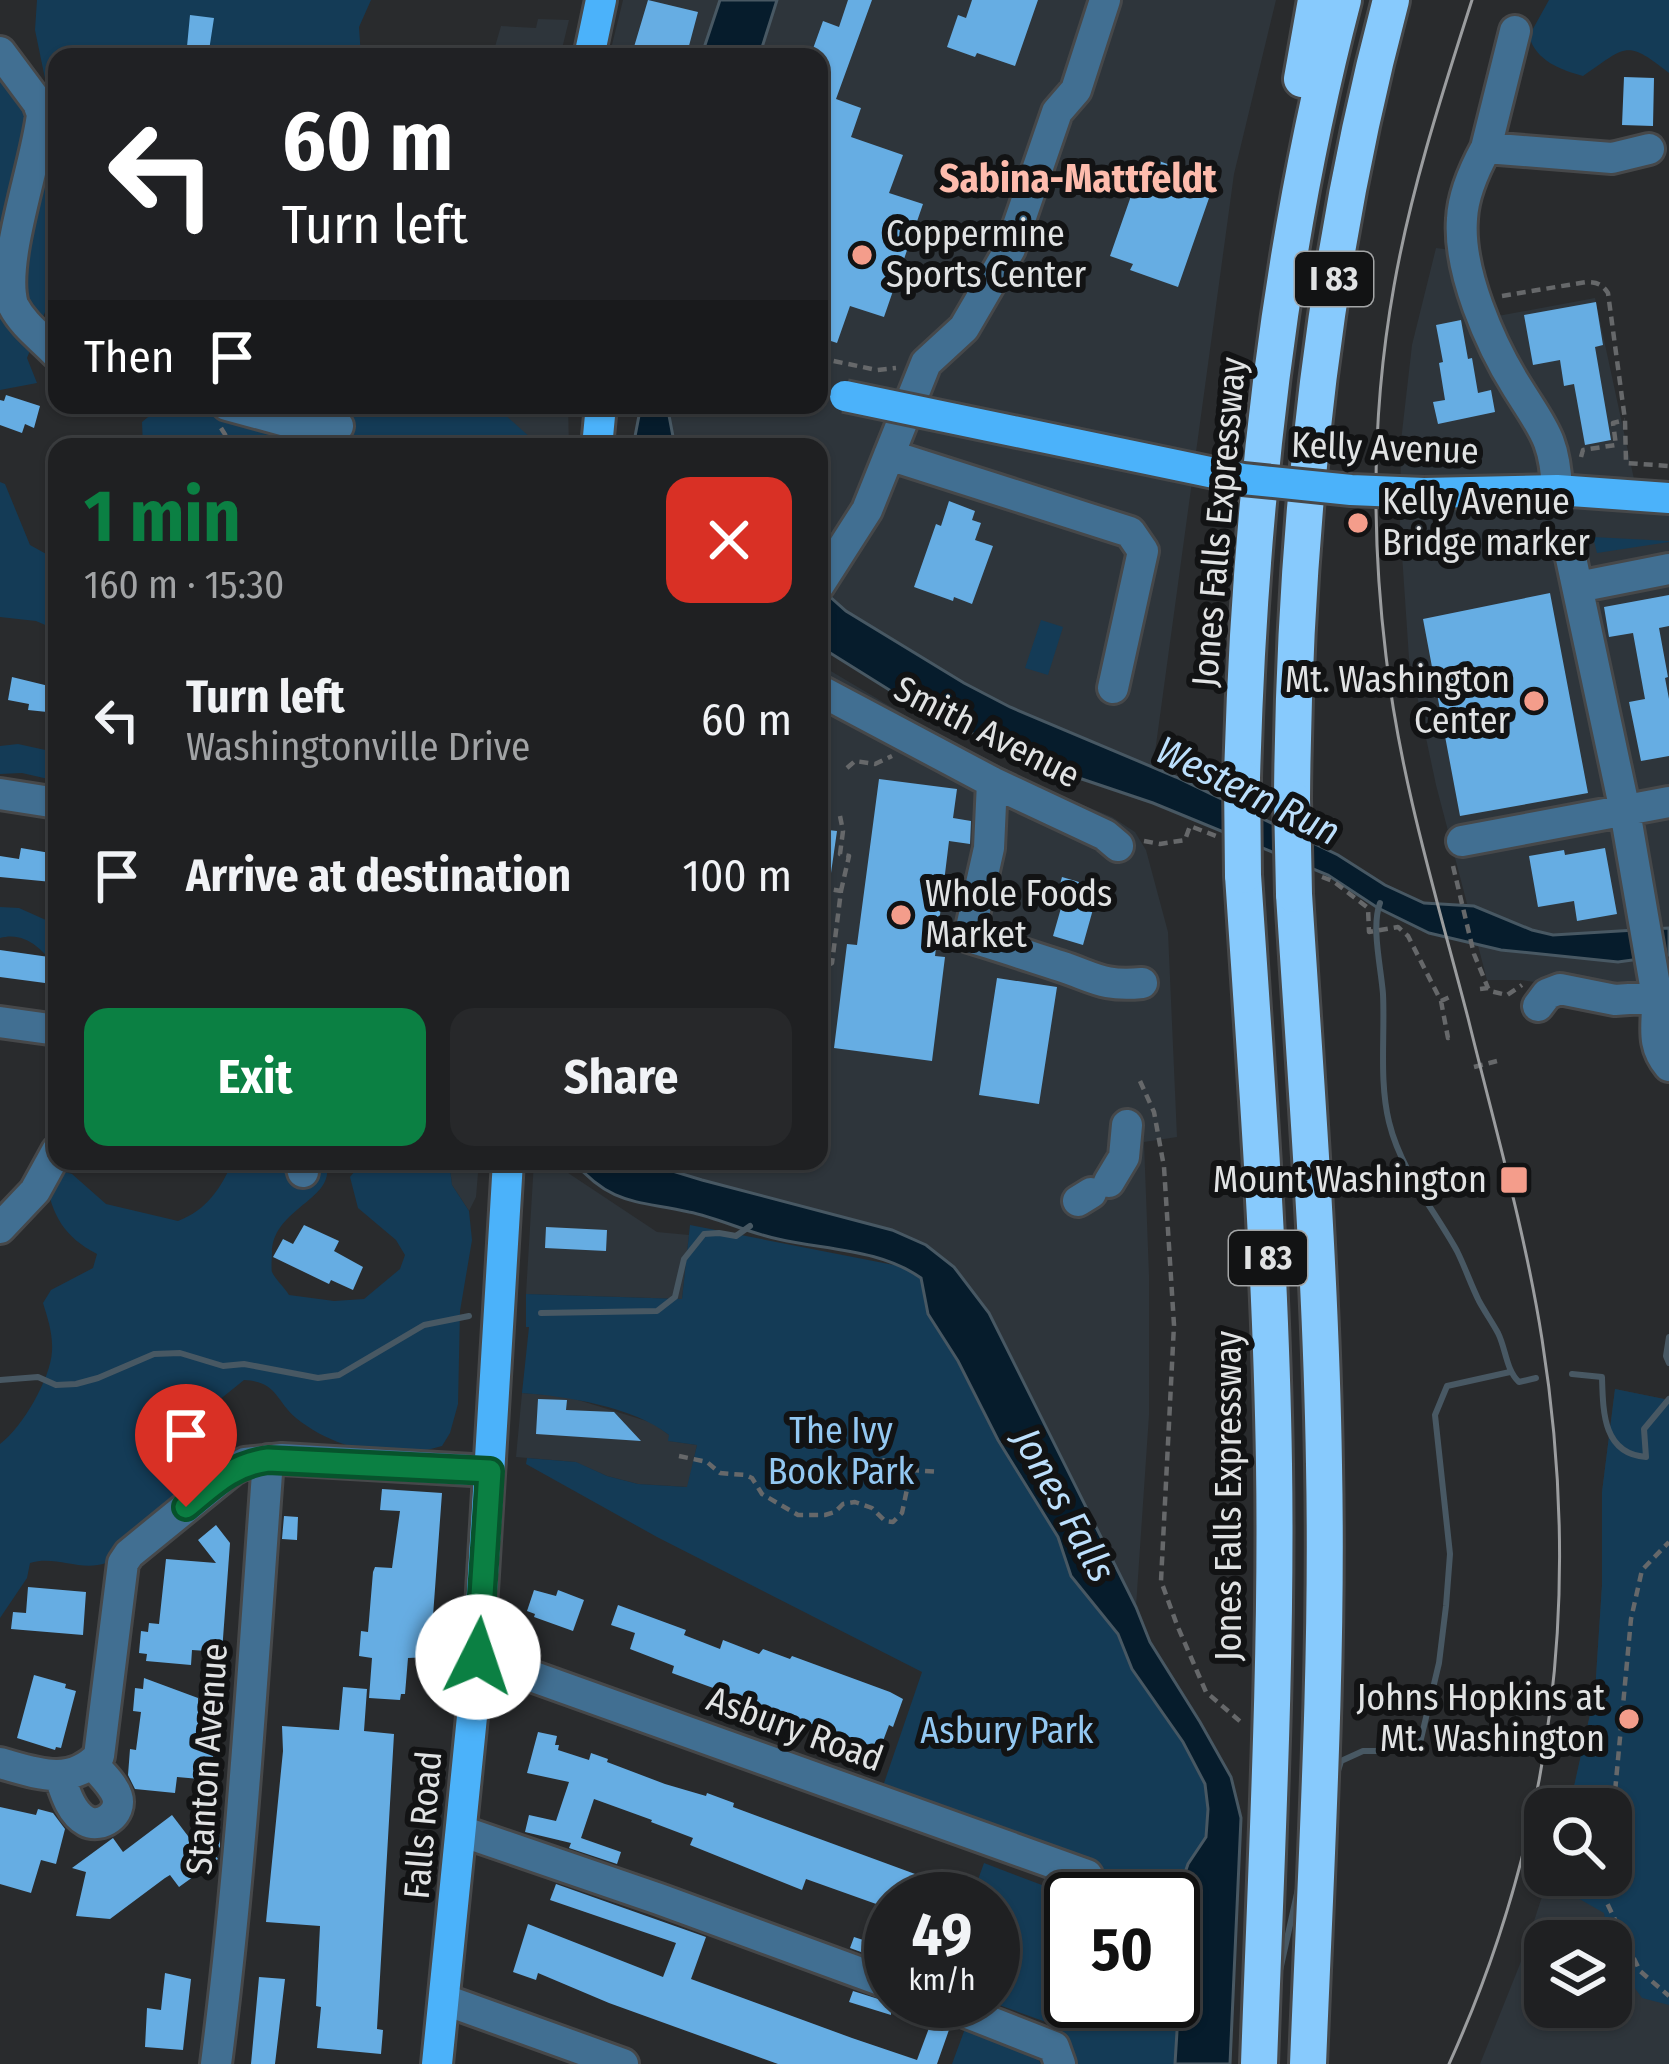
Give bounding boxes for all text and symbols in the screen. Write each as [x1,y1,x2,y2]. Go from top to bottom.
text: 60 m [282,91,453,192]
icon: left [84,96,240,252]
district label: Sabina-Mattfeldt [939,156,1218,202]
text: Turn left [282,193,468,257]
place label: Coppermine Sports Center [886,212,1086,297]
marker: Coppermine Sports Center [849,242,875,268]
road number: I 83 [1295,252,1373,306]
icon: arrive [199,324,265,390]
text: Then [84,330,175,384]
street label: Jones Falls Expressway [1183,355,1255,689]
street label: Kelly Avenue [1290,423,1480,473]
text: 1 min [84,474,241,560]
button: close [666,477,792,603]
place label: Kelly Avenue Bridge marker [1382,480,1590,565]
marker: Kelly Avenue Bridge marker [1345,510,1371,536]
text: 160 m · 15:30 [84,562,284,608]
place label: Mt. Washington Center [1285,658,1510,743]
street label: Smith Avenue [887,667,1087,797]
text: Turn left [186,670,345,724]
icon: left [84,687,150,753]
marker: Mt. Washington Center [1521,688,1547,714]
text: 60 m [701,693,792,747]
text: Washingtonville Drive [186,724,530,770]
water label: Western Run [1149,727,1347,855]
icon: arrive [84,843,150,909]
text: Arrive at destination [186,849,571,903]
text: 100 m [682,849,792,903]
place label: Whole Foods Market [925,872,1113,957]
marker: Whole Foods Market [888,902,914,928]
button: Exit [84,1008,426,1146]
button: Share [450,1008,792,1146]
place label: Mount Washington [1213,1158,1487,1202]
marker: Mount Washington [1498,1164,1530,1196]
road number: I 83 [1229,1231,1307,1285]
street label: Jones Falls Expressway [1207,1331,1251,1661]
pin [135,1384,237,1507]
icon: arrive [153,1402,219,1468]
park label: The Ivy Book Park [768,1409,915,1494]
water label: Jones Falls [1002,1419,1125,1590]
position arrow [415,1594,541,1720]
street label: Stanton Avenue [177,1642,237,1876]
place label: Johns Hopkins at Mt. Washington [1356,1676,1605,1761]
street label: Asbury Road [701,1677,889,1781]
marker: Johns Hopkins at Mt. Washington [1616,1706,1642,1732]
park label: Asbury Park [920,1709,1094,1753]
street label: Falls Road [395,1749,451,1901]
map controls [1524,1788,1632,2028]
button: search [1524,1788,1632,1896]
speed limit sign: 50 [1044,1872,1200,2028]
text: 49 [912,1899,972,1971]
button: layers [1524,1920,1632,2028]
text: km/h [909,1962,975,1998]

